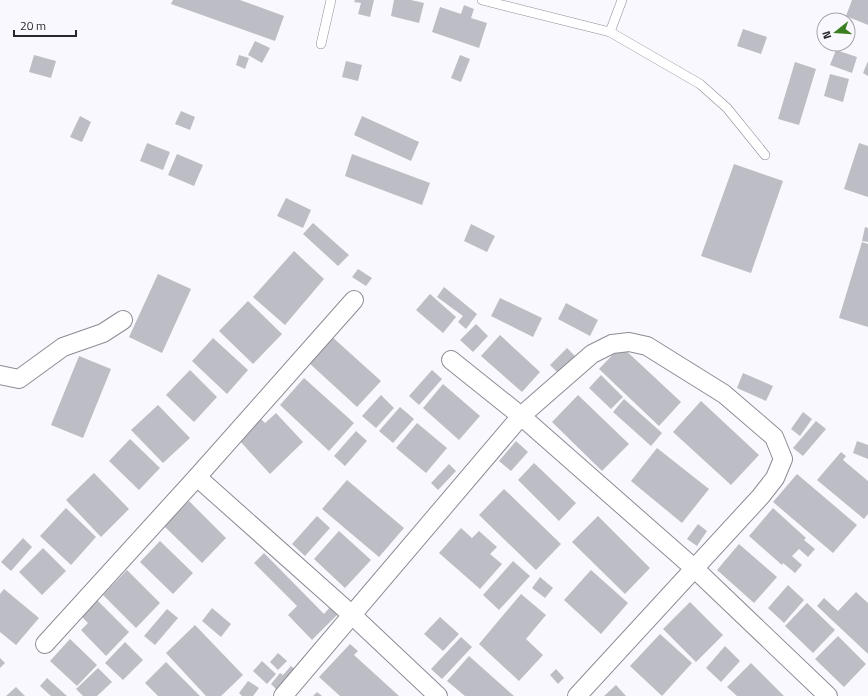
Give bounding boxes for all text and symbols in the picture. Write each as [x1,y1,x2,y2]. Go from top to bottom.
scale bar [14,12,76,38]
north arrow [816,12,856,52]
text: 20 m [20,16,46,35]
text: N [818,29,835,41]

